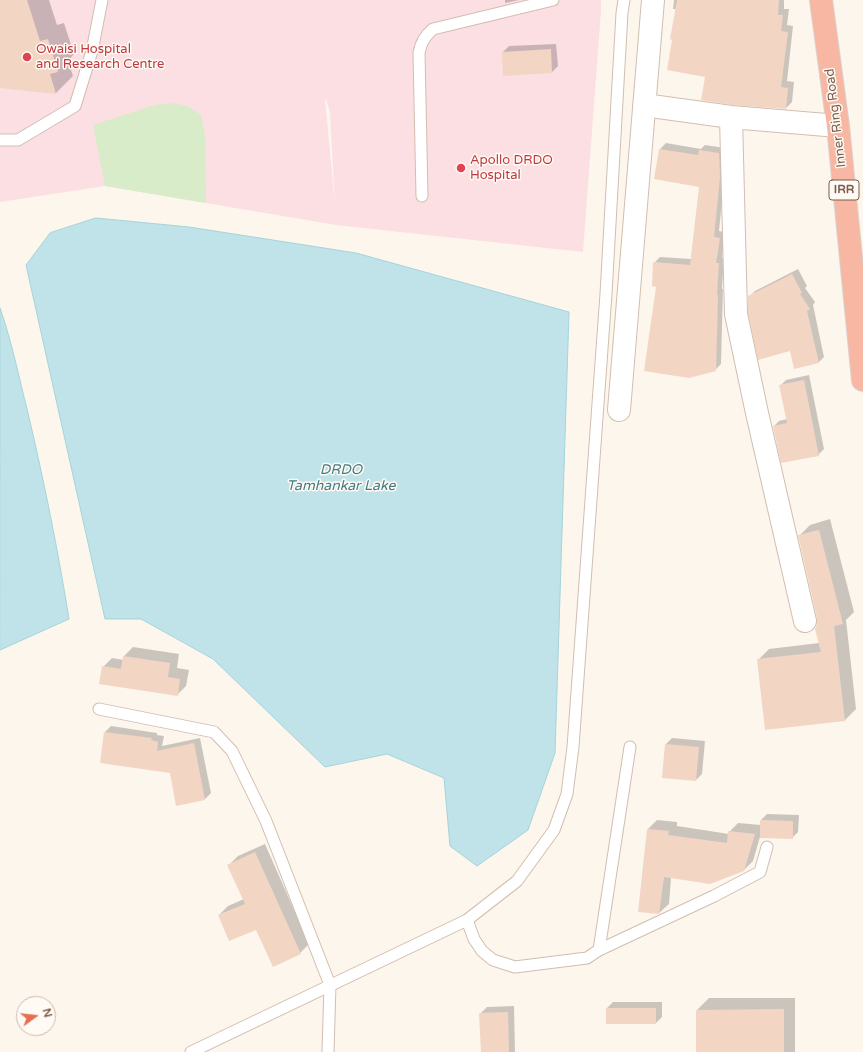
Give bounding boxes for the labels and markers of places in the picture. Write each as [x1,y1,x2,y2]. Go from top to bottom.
place label: Owaisi Hospital and Research Centre [36,42,164,73]
marker: Owaisi Hospital and Research Centre [21,51,33,63]
place label: Apollo DRDO Hospital [470,153,553,184]
marker: Apollo DRDO Hospital [455,162,467,174]

